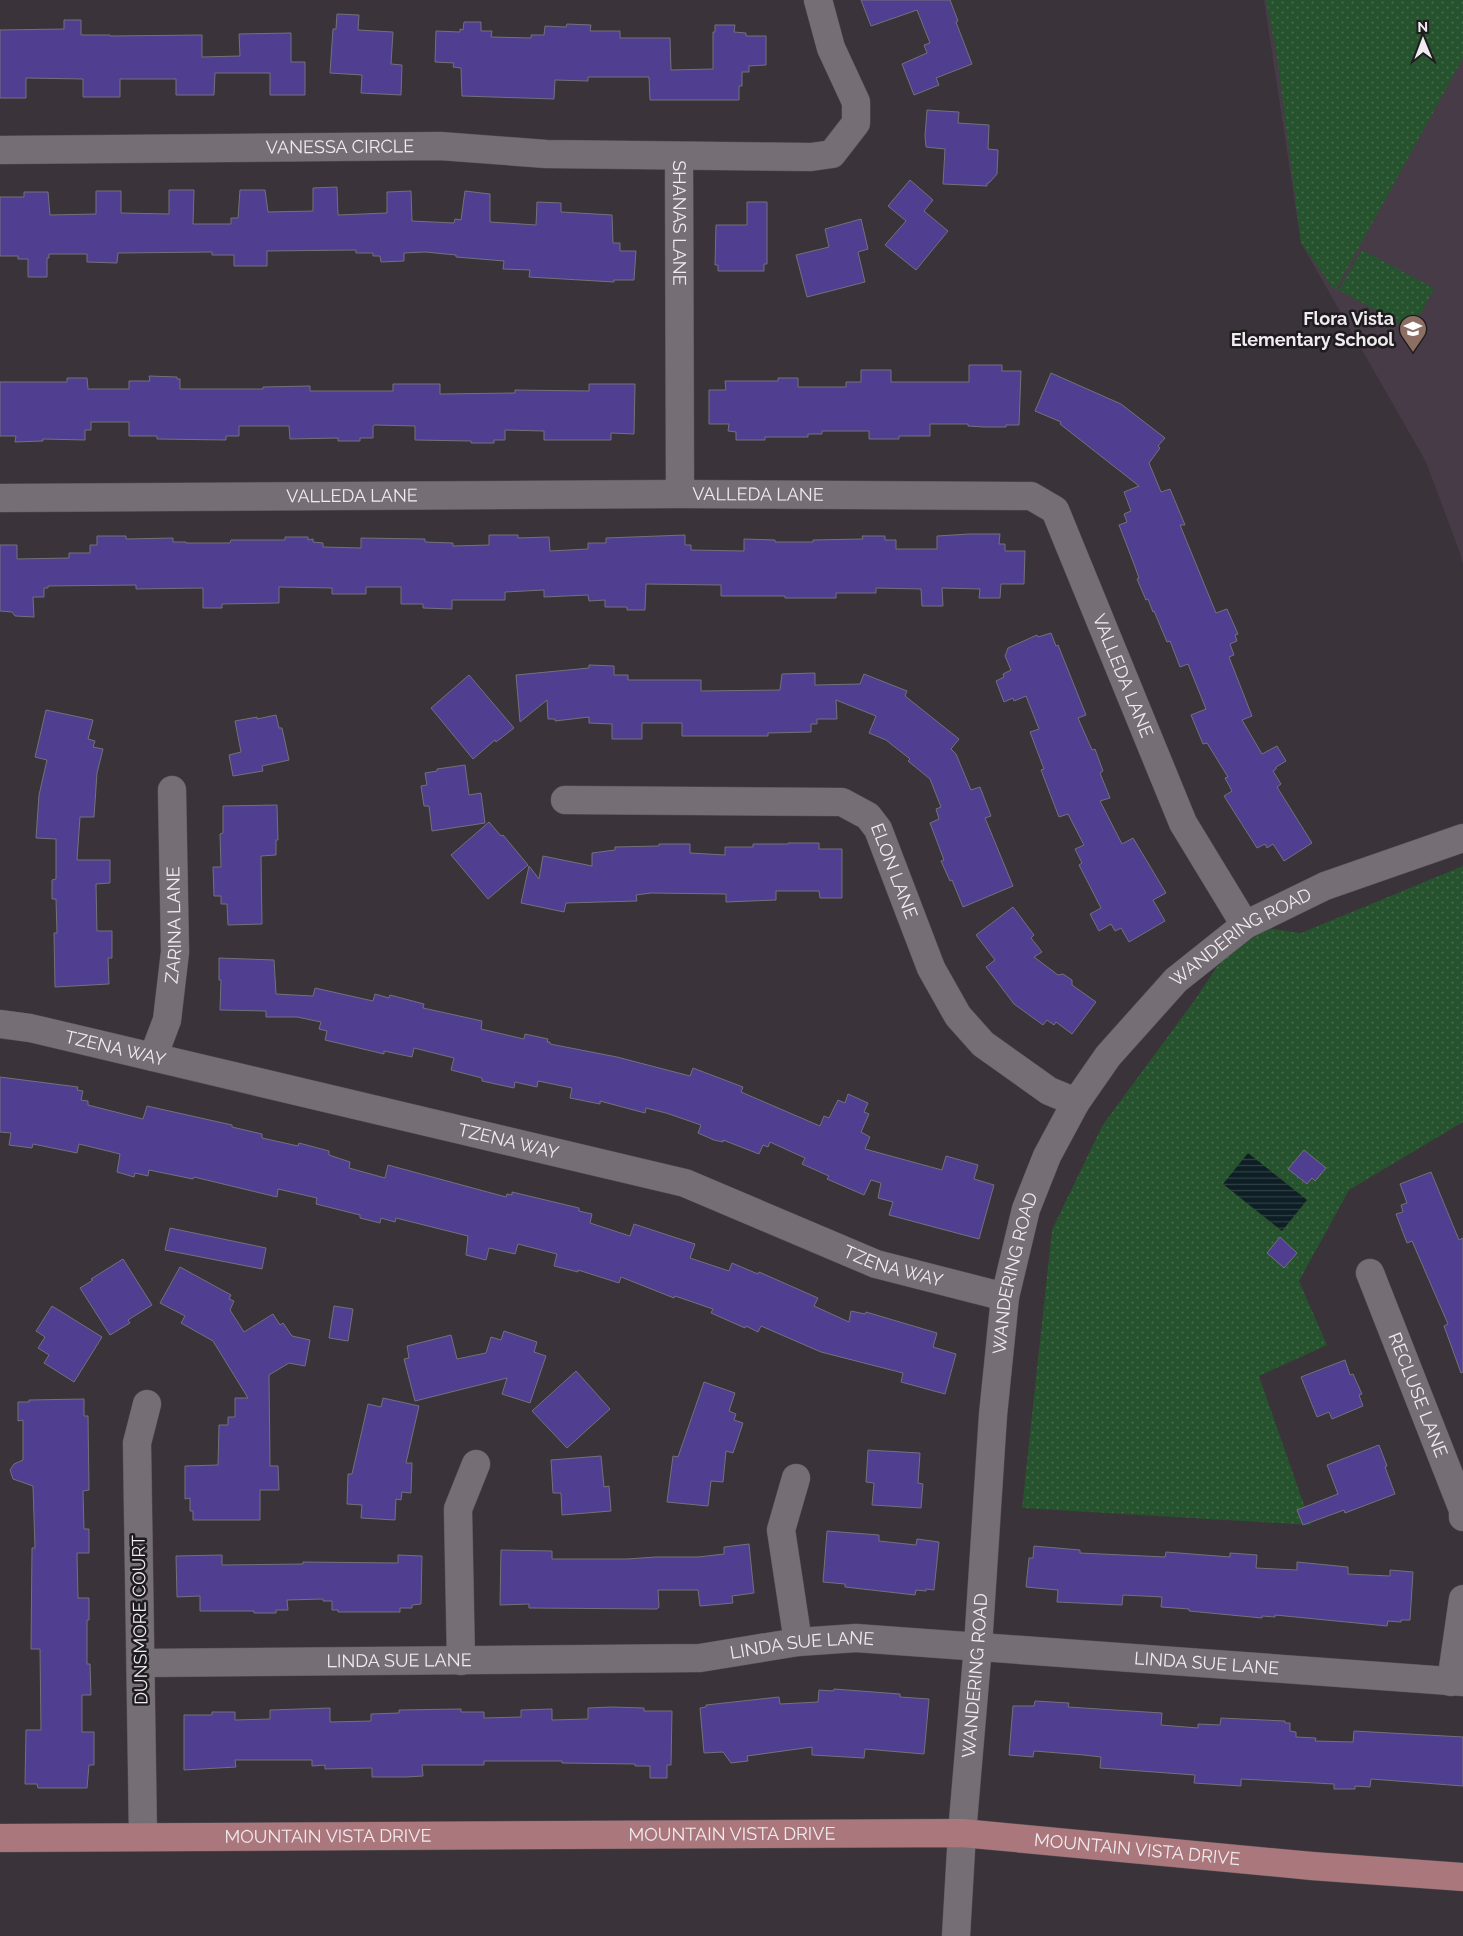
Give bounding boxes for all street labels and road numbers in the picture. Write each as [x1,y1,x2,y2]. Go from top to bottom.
street label: VANESSA CIRCLE [266,135,414,158]
street label: SHANAS LANE [669,160,690,286]
street label: VALLEDA LANE [692,483,824,505]
street label: VALLEDA LANE [286,485,418,506]
street label: VALLEDA LANE [1089,611,1158,741]
street label: ELON LANE [867,820,922,922]
street label: ZARINA LANE [160,866,185,985]
street label: WANDERING ROAD [1166,883,1315,991]
street label: TZENA WAY [63,1026,168,1070]
street label: TZENA WAY [456,1119,561,1163]
street label: WANDERING ROAD [988,1189,1042,1355]
street label: TZENA WAY [840,1240,946,1291]
street label: RECLUSE LANE [1384,1329,1452,1460]
street label: DUNSMORE COURT [128,1535,151,1705]
street label: WANDERING ROAD [957,1593,991,1759]
street label: LINDA SUE LANE [728,1627,875,1663]
street label: LINDA SUE LANE [1134,1647,1280,1679]
street label: LINDA SUE LANE [326,1649,472,1671]
street label: MOUNTAIN VISTA DRIVE [628,1823,836,1845]
street label: MOUNTAIN VISTA DRIVE [224,1825,432,1847]
street label: MOUNTAIN VISTA DRIVE [1033,1829,1241,1869]

